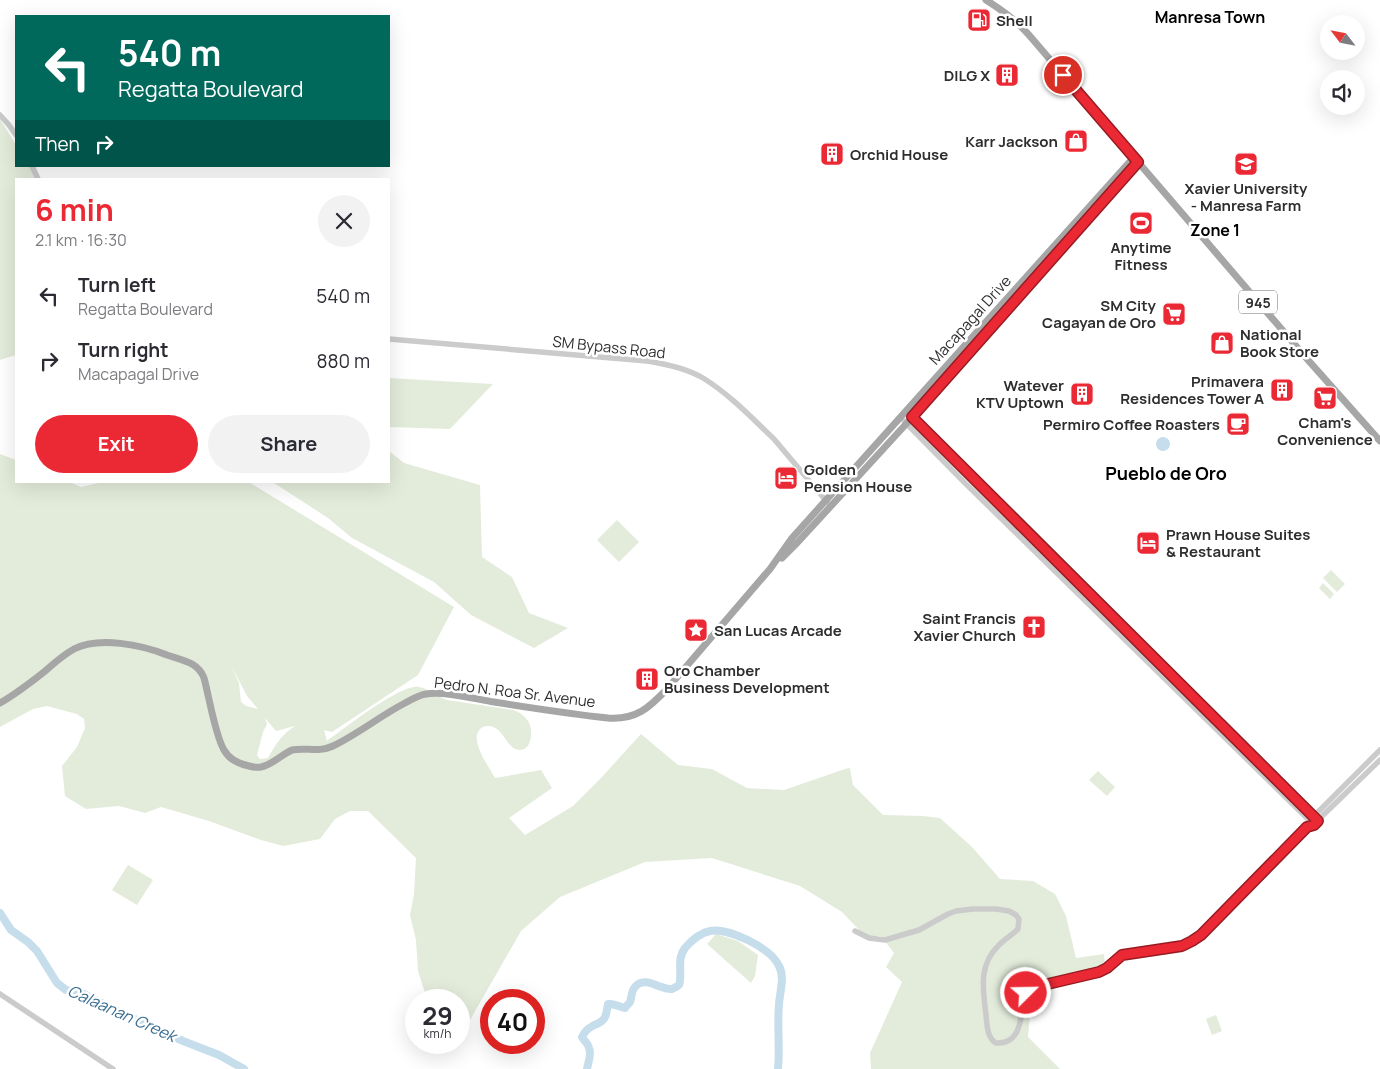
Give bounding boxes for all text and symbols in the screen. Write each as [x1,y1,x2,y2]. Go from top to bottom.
district label: Manresa Town [1155,6,1265,28]
fuel station icon: Shell [966,7,992,33]
place label: Shell [996,10,1033,31]
north arrow [1320,15,1365,60]
map controls [1320,15,1365,115]
text: 540 m [118,29,221,77]
icon: left [35,35,100,100]
pin [1042,54,1084,96]
icon: arrive [1049,61,1077,89]
building icon: DILG X [994,62,1020,88]
place label: DILG X [944,65,990,86]
button: sound [1320,70,1365,115]
text: Regatta Boulevard [118,74,304,104]
shop icon: Karr Jackson [1063,128,1089,154]
icon: right [90,130,118,158]
text: Then [35,131,80,157]
place label: Karr Jackson [965,131,1058,152]
building icon: Orchid House [819,141,845,167]
place label: Orchid House [850,144,948,165]
school or university icon: Xavier University - Manresa Farm [1233,151,1259,177]
place label: Xavier University - Manresa Farm [1185,178,1308,216]
text: 6 min [35,189,114,230]
button: close [318,195,370,247]
sports icon: Anytime Fitness [1128,210,1154,236]
district label: Zone 1 [1190,219,1240,241]
text: 2.1 km · 16:30 [35,229,127,251]
place label: Anytime Fitness [1110,237,1172,275]
street label: Macapagal Drive [924,271,1016,369]
text: Turn left [78,272,156,298]
icon: left [35,282,63,310]
text: 540 m [316,283,370,309]
road number: 945 [1239,290,1277,314]
place label: SM City Cagayan de Oro [1042,295,1157,333]
text: Regatta Boulevard [78,298,213,320]
supermarket icon: SM City Cagayan de Oro [1161,301,1187,327]
place label: National Book Store [1240,324,1319,362]
shop icon: National Book Store [1209,330,1235,356]
street label: SM Bypass Road [551,331,667,363]
text: Turn right [78,337,168,363]
icon: right [35,347,63,375]
text: 880 m [316,348,370,374]
text: Macapagal Drive [78,363,199,385]
place label: Primavera Residences Tower A [1120,371,1264,409]
place label: Watever KTV Uptown [976,375,1064,413]
building icon: Primavera Residences Tower A [1269,377,1295,403]
building icon: Watever KTV Uptown [1069,381,1095,407]
supermarket icon: Cham's Convenience [1312,385,1338,411]
cafe icon: Permiro Coffee Roasters [1225,411,1251,437]
place label: Cham's Convenience [1277,412,1373,450]
place label: Permiro Coffee Roasters [1043,414,1220,435]
button: Exit [35,415,198,473]
button: Share [208,415,370,473]
place label: Golden Pension House [804,459,912,497]
district label: Pueblo de Oro [1105,461,1227,485]
hotel icon: Golden Pension House [773,465,799,491]
place label: Prawn House Suites & Restaurant [1166,524,1310,562]
hotel icon: Prawn House Suites & Restaurant [1135,530,1161,556]
place label: Saint Francis Xavier Church [914,608,1016,646]
church icon: Saint Francis Xavier Church [1021,614,1047,640]
place icon: San Lucas Arcade [683,617,709,643]
place label: San Lucas Arcade [714,620,842,641]
place label: Oro Chamber Business Development [664,660,830,698]
building icon: Oro Chamber Business Development [634,666,660,692]
street label: Pedro N. Roa Sr. Avenue [433,672,597,712]
position arrow [999,966,1051,1018]
water label: Calaanan Creek [64,979,182,1048]
speed limit sign: 40 [480,989,545,1054]
text: 29 [422,998,453,1033]
text: km/h [424,1025,451,1042]

